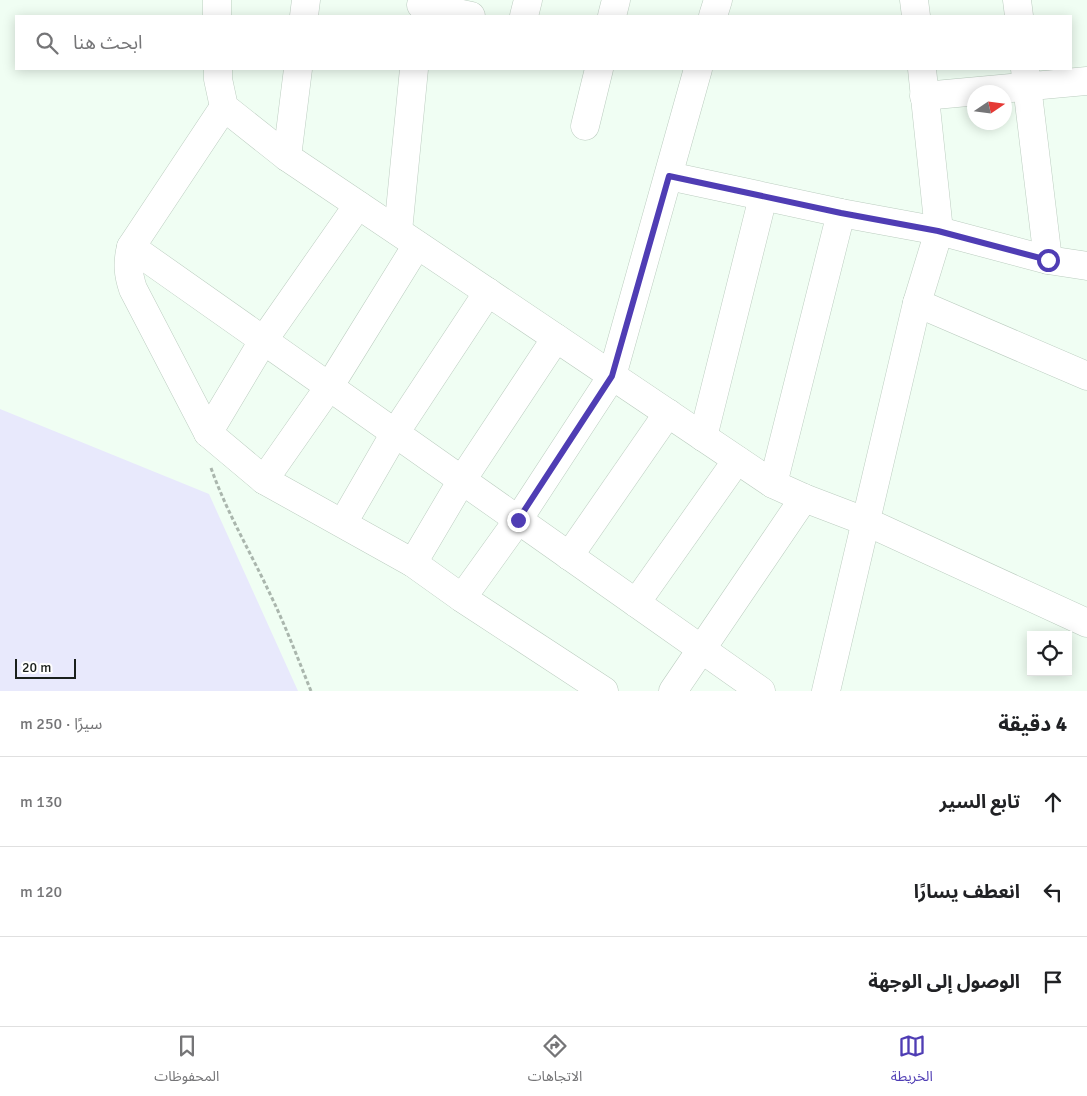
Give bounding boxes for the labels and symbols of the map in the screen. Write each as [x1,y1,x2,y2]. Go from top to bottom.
north arrow [967,85,1012,130]
route start [1037,249,1060,272]
route end [507,509,530,532]
scale bar [15,656,76,679]

